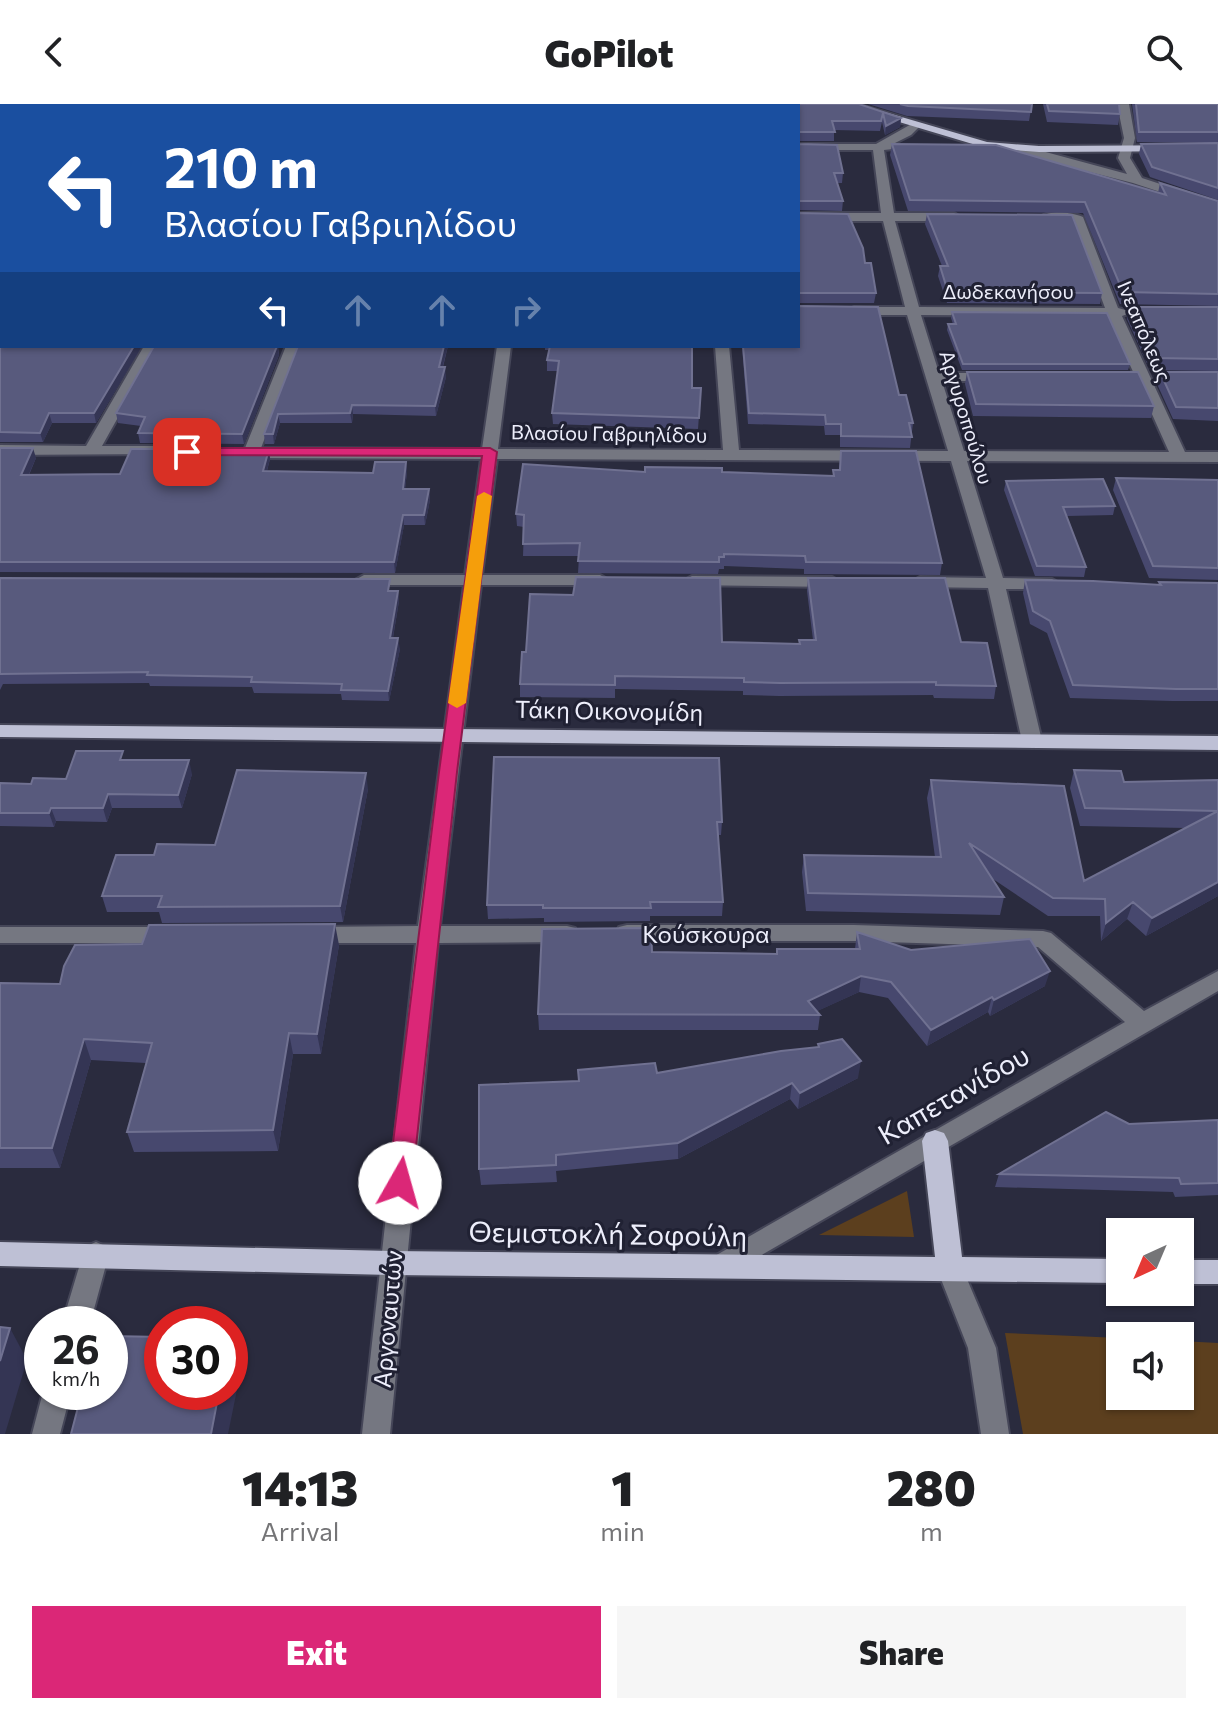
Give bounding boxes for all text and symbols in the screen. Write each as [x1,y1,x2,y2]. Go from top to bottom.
icon: back [32,30,76,74]
text: GoPilot [544,30,674,74]
icon: search [1142,30,1186,74]
text: 210 m [164,131,318,200]
icon: left [32,136,136,240]
text: Βλασίου Γαβριηλίδου [164,200,517,244]
street label: Ινεαπόλεως [1113,277,1177,385]
street label: Δωδεκανήσου [942,279,1074,303]
icon: left [252,288,296,332]
icon: ahead [336,288,380,332]
icon: ahead [420,288,464,332]
icon: right [504,288,548,332]
street label: Αργυροπούλου [935,347,999,487]
pin [153,418,221,486]
street label: Βλασίου Γαβριηλίδου [511,419,707,447]
icon: arrive [165,430,209,474]
street label: Τάκη Οικονομίδη [515,694,703,726]
street label: Κούσκουρα [642,919,770,948]
street label: Καπετανίδου [871,1037,1035,1151]
position arrow [358,1141,442,1225]
street label: Θεμιστοκλή Σοφούλη [468,1214,748,1252]
north arrow [1106,1218,1194,1306]
map controls [1106,1218,1194,1410]
street label: Αργοναυτών [367,1249,407,1389]
speed limit sign: 30 [144,1306,248,1410]
button: sound [1106,1322,1194,1410]
text: 26 [52,1323,100,1372]
text: km/h [52,1366,100,1390]
text: 14:13 [242,1457,358,1516]
text: 1 [611,1457,634,1516]
text: 280 [886,1457,976,1516]
text: Arrival [261,1515,339,1546]
text: min [600,1515,645,1546]
text: m [920,1515,943,1546]
button: Exit [32,1606,601,1698]
button: Share [617,1606,1186,1698]

